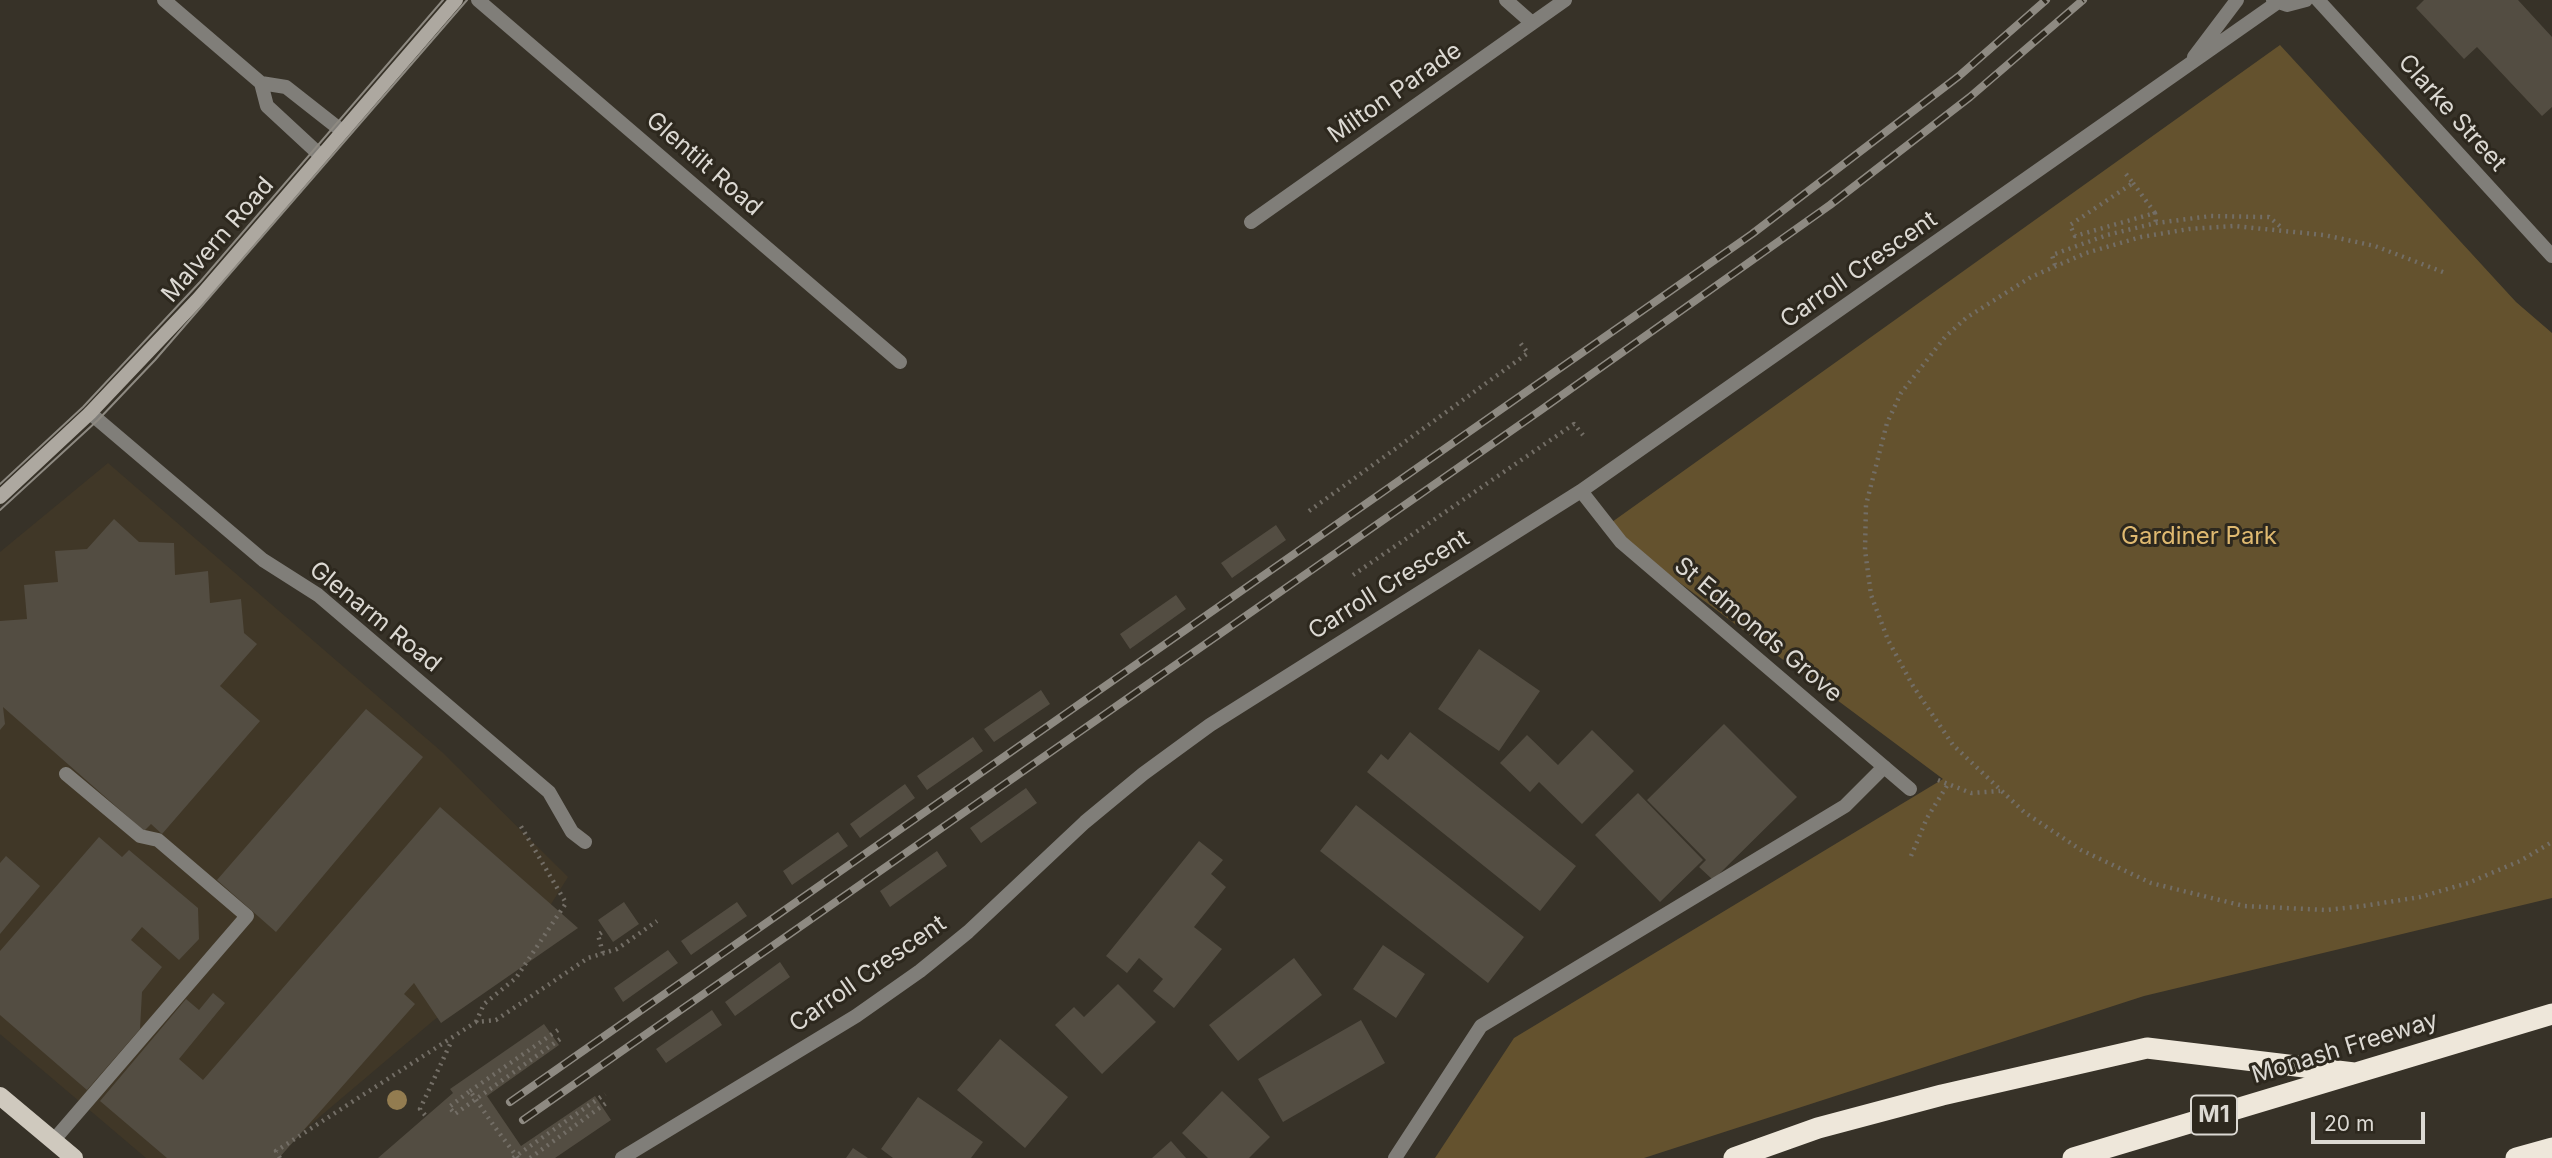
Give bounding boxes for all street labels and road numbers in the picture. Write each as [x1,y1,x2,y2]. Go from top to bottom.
street label: Milton Parade [1323,36,1467,150]
street label: Clarke Street [2392,49,2512,177]
street label: Glentilt Road [640,106,768,222]
street label: Malvern Road [156,172,280,308]
street label: Carroll Crescent [1775,205,1943,335]
street label: Carroll Crescent [1303,524,1475,646]
street label: St Edmonds Grove [1668,551,1848,709]
street label: Glenarm Road [304,555,446,679]
street label: Carroll Crescent [784,909,952,1039]
street label: Monash Freeway [2248,1006,2442,1090]
road number: M1 [2191,1096,2237,1134]

